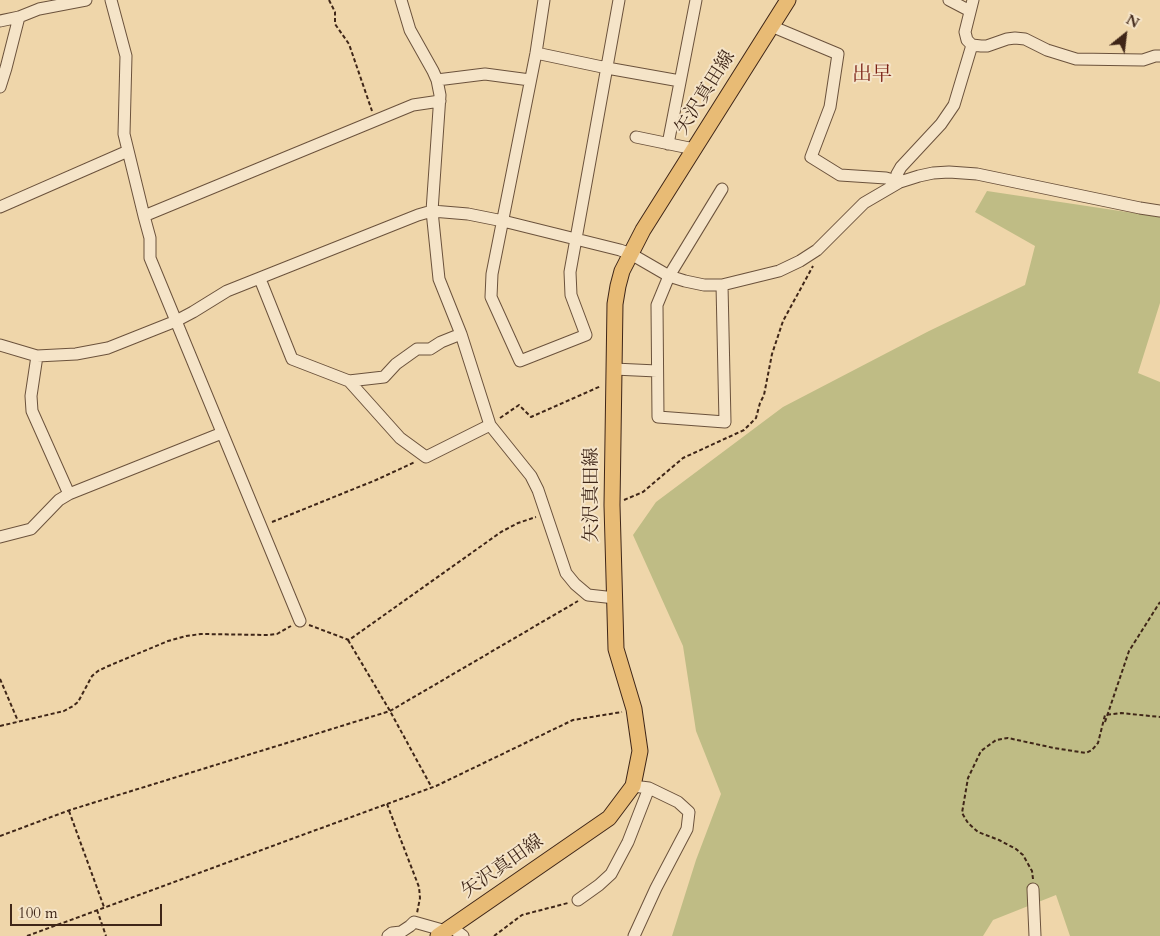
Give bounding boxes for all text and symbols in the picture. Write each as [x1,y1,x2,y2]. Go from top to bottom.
north arrow [1100,10,1150,60]
text: N [1123,10,1142,33]
street label: 矢沢真田線 [671,47,741,139]
district label: 出早 [852,63,892,87]
street label: 矢沢真田線 [582,448,604,542]
street label: 矢沢真田線 [458,830,548,904]
scale bar [12,894,165,926]
text: 100 m [18,903,58,923]

